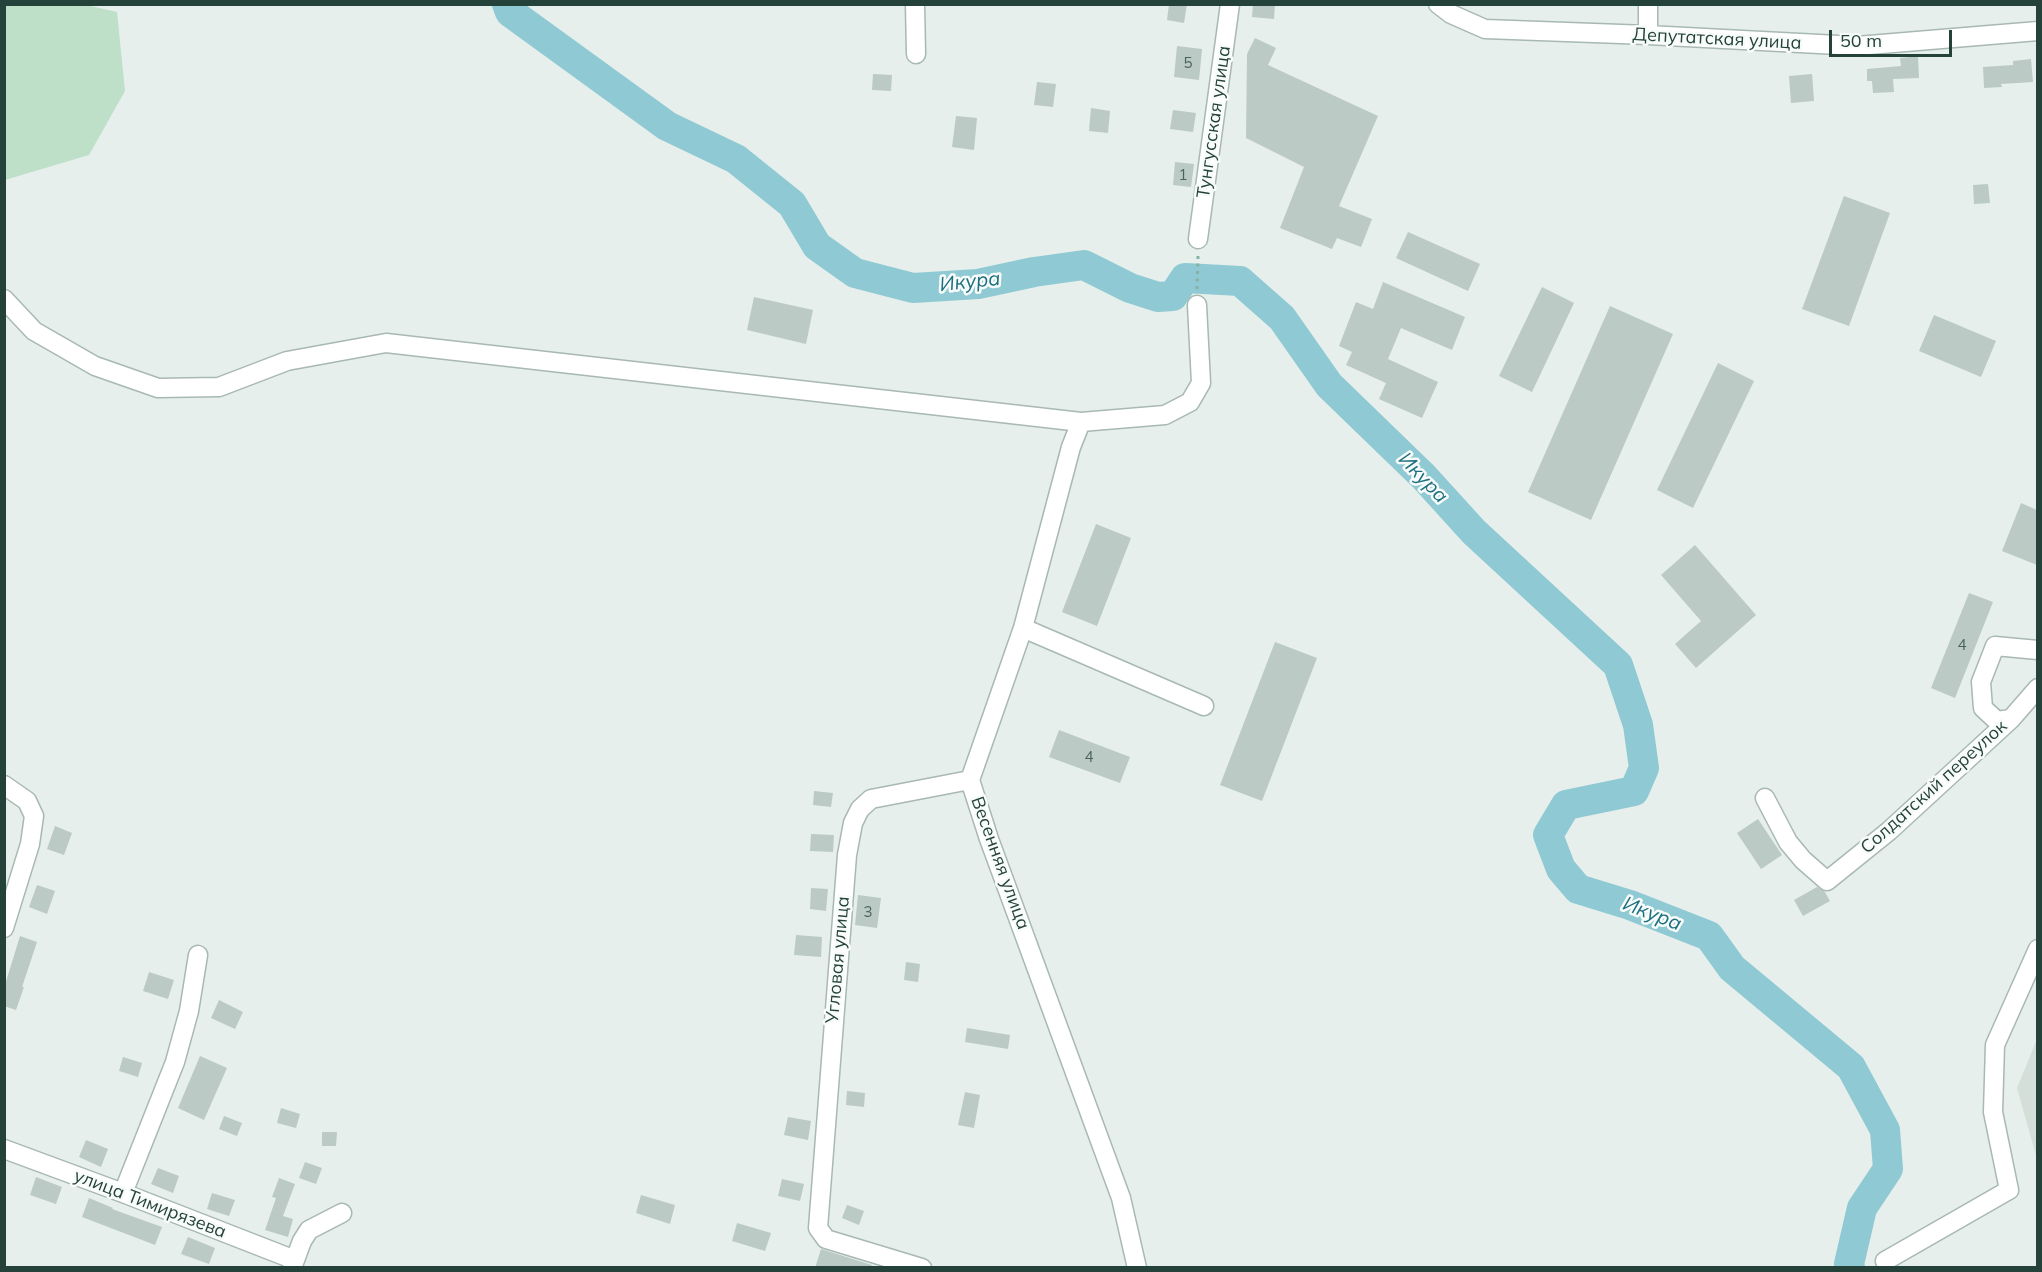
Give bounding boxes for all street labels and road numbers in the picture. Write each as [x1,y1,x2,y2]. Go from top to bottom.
street label: Депутатская улица [1632,24,1802,54]
street label: Тунгусская улица [1193,44,1235,200]
street label: Солдатский переулок [1856,716,2012,858]
street label: Весенняя улица [966,794,1034,932]
street label: Угловая улица [822,895,854,1025]
street label: улица Тимирязева [71,1165,229,1243]

